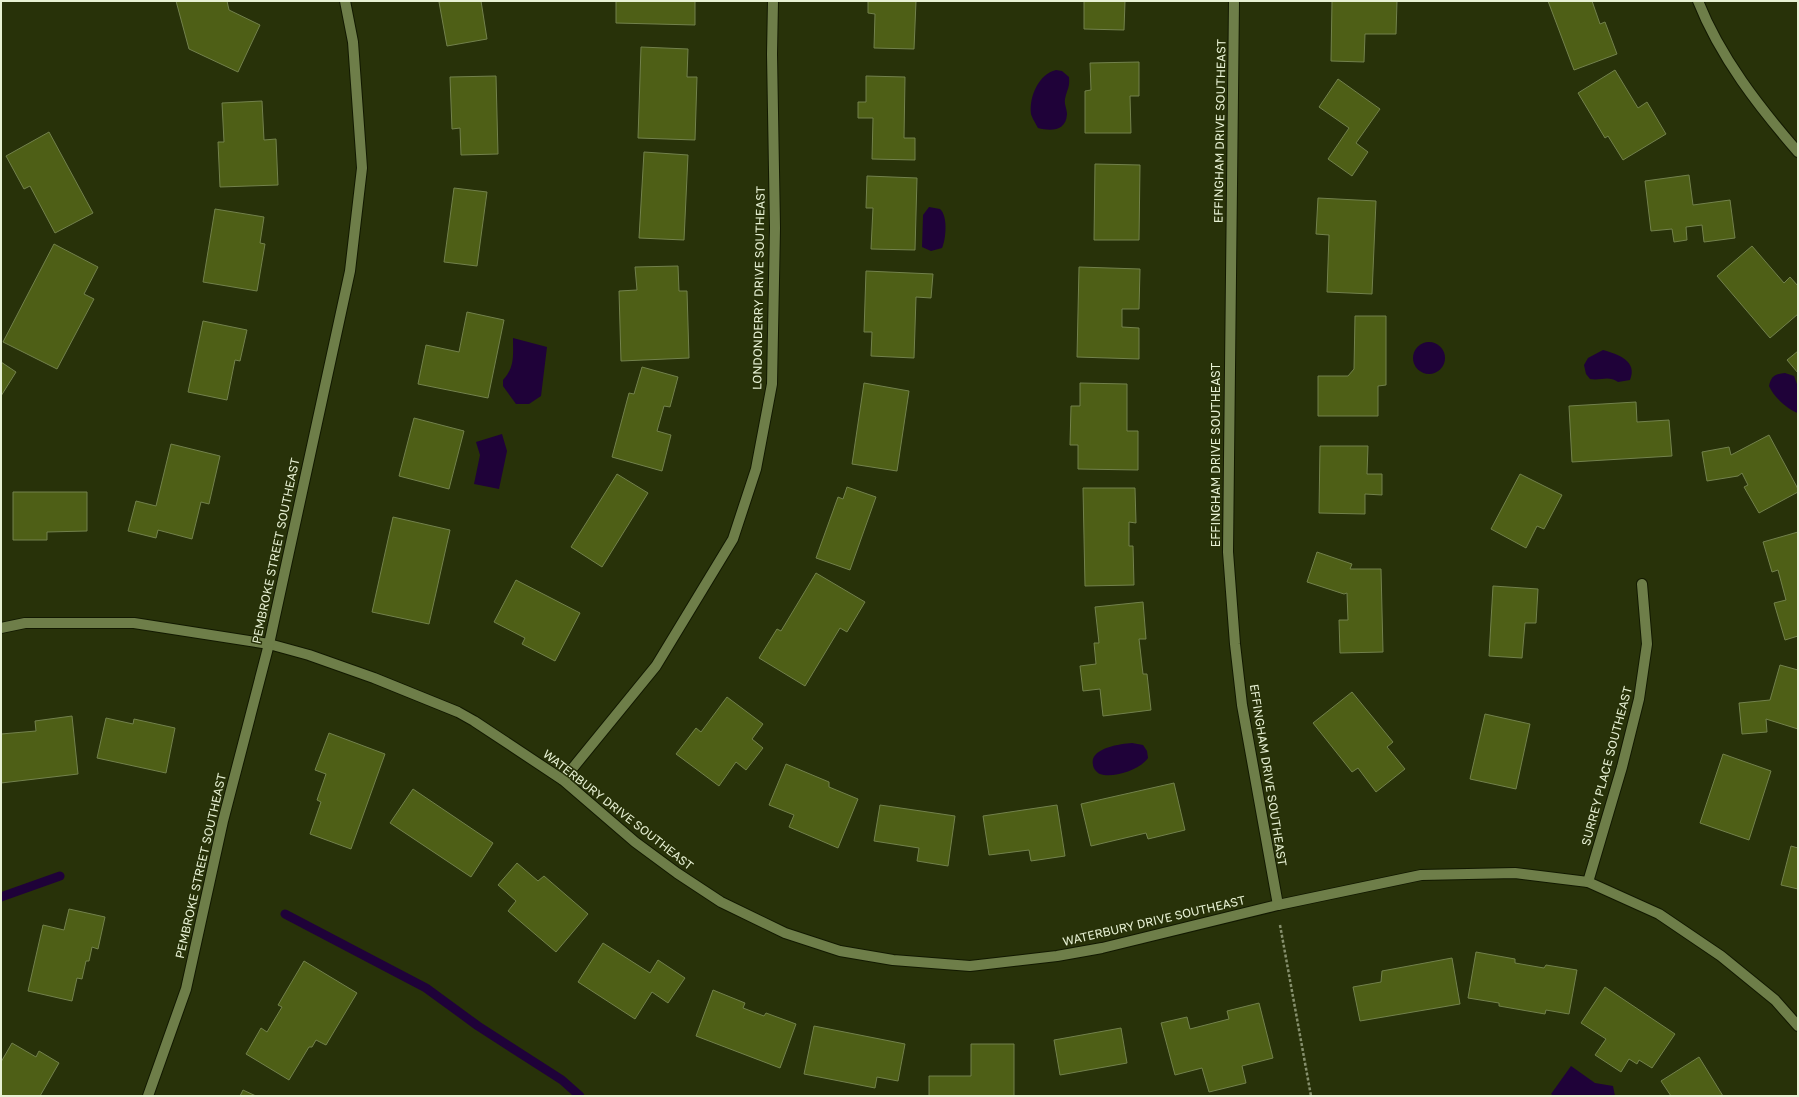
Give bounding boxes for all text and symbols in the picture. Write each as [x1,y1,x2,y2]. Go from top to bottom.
street label: EFFINGHAM DRIVE SOUTHEAST [1210,38,1229,223]
street label: LONDONDERRY DRIVE SOUTHEAST [749,185,768,390]
street label: EFFINGHAM DRIVE SOUTHEAST [1208,362,1223,547]
street label: PEMBROKE STREET SOUTHEAST [248,456,303,645]
street label: EFFINGHAM DRIVE SOUTHEAST [1247,683,1290,868]
street label: SURREY PLACE SOUTHEAST [1578,684,1635,847]
street label: WATERBURY DRIVE SOUTHEAST [540,746,697,873]
street label: PEMBROKE STREET SOUTHEAST [172,771,229,960]
street label: WATERBURY DRIVE SOUTHEAST [1061,892,1247,949]

